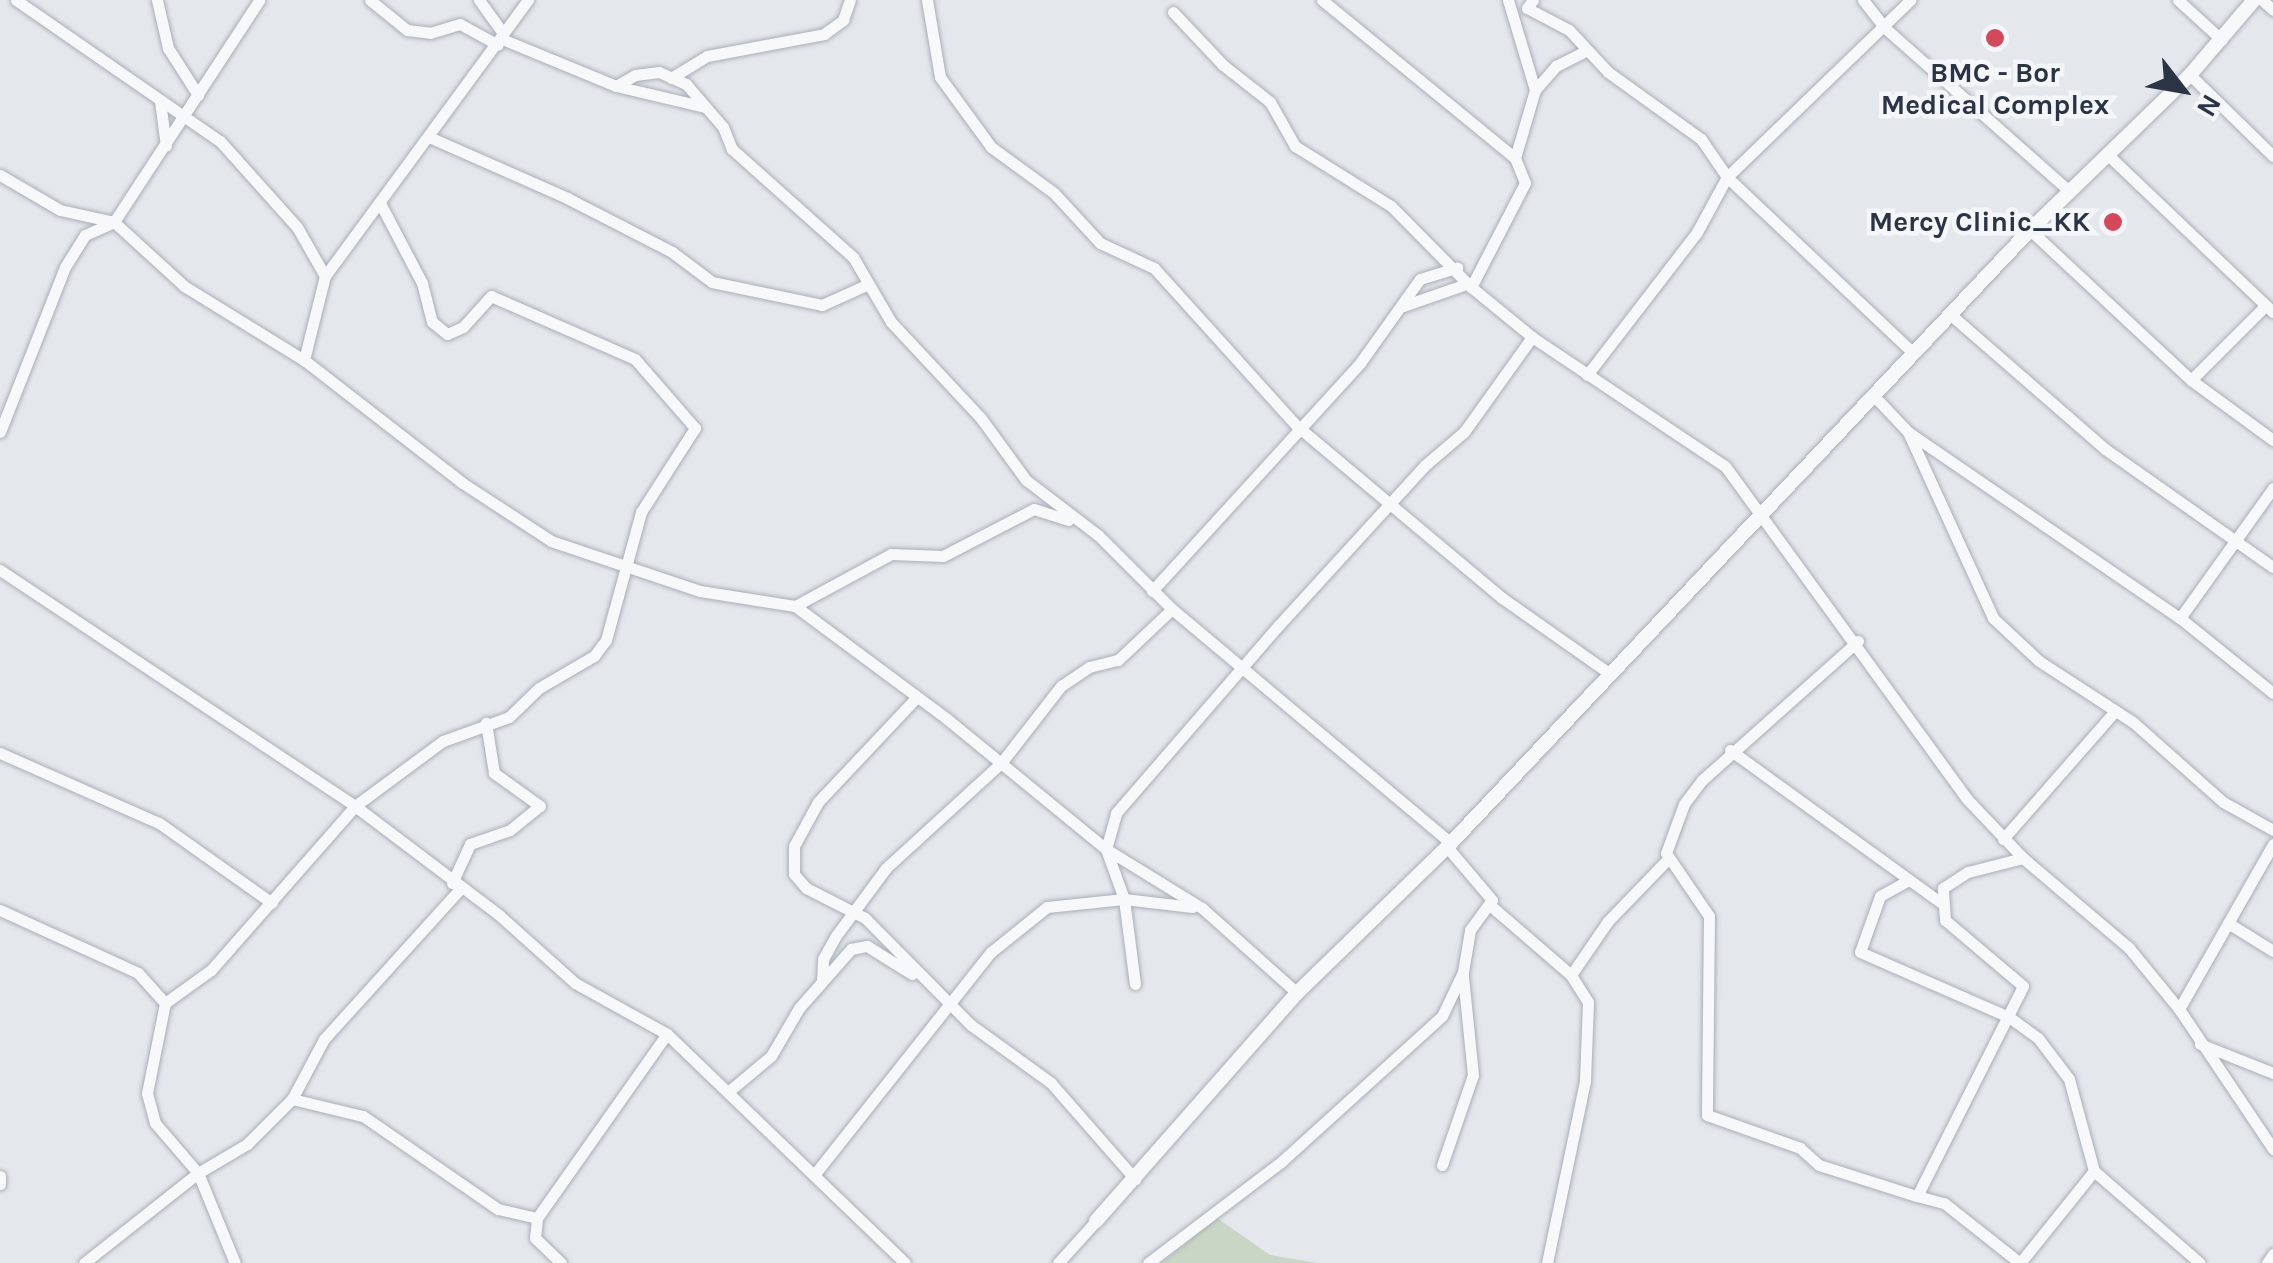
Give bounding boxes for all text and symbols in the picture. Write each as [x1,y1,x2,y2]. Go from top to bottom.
marker: BMC - Bor Medical Complex [1982,25,2008,51]
north arrow [2133,40,2233,140]
place label: BMC - Bor Medical Complex [1881,56,2109,122]
text: N [2190,89,2228,123]
place label: Mercy Clinic_KK [1869,205,2090,239]
marker: Mercy Clinic_KK [2100,209,2126,235]

